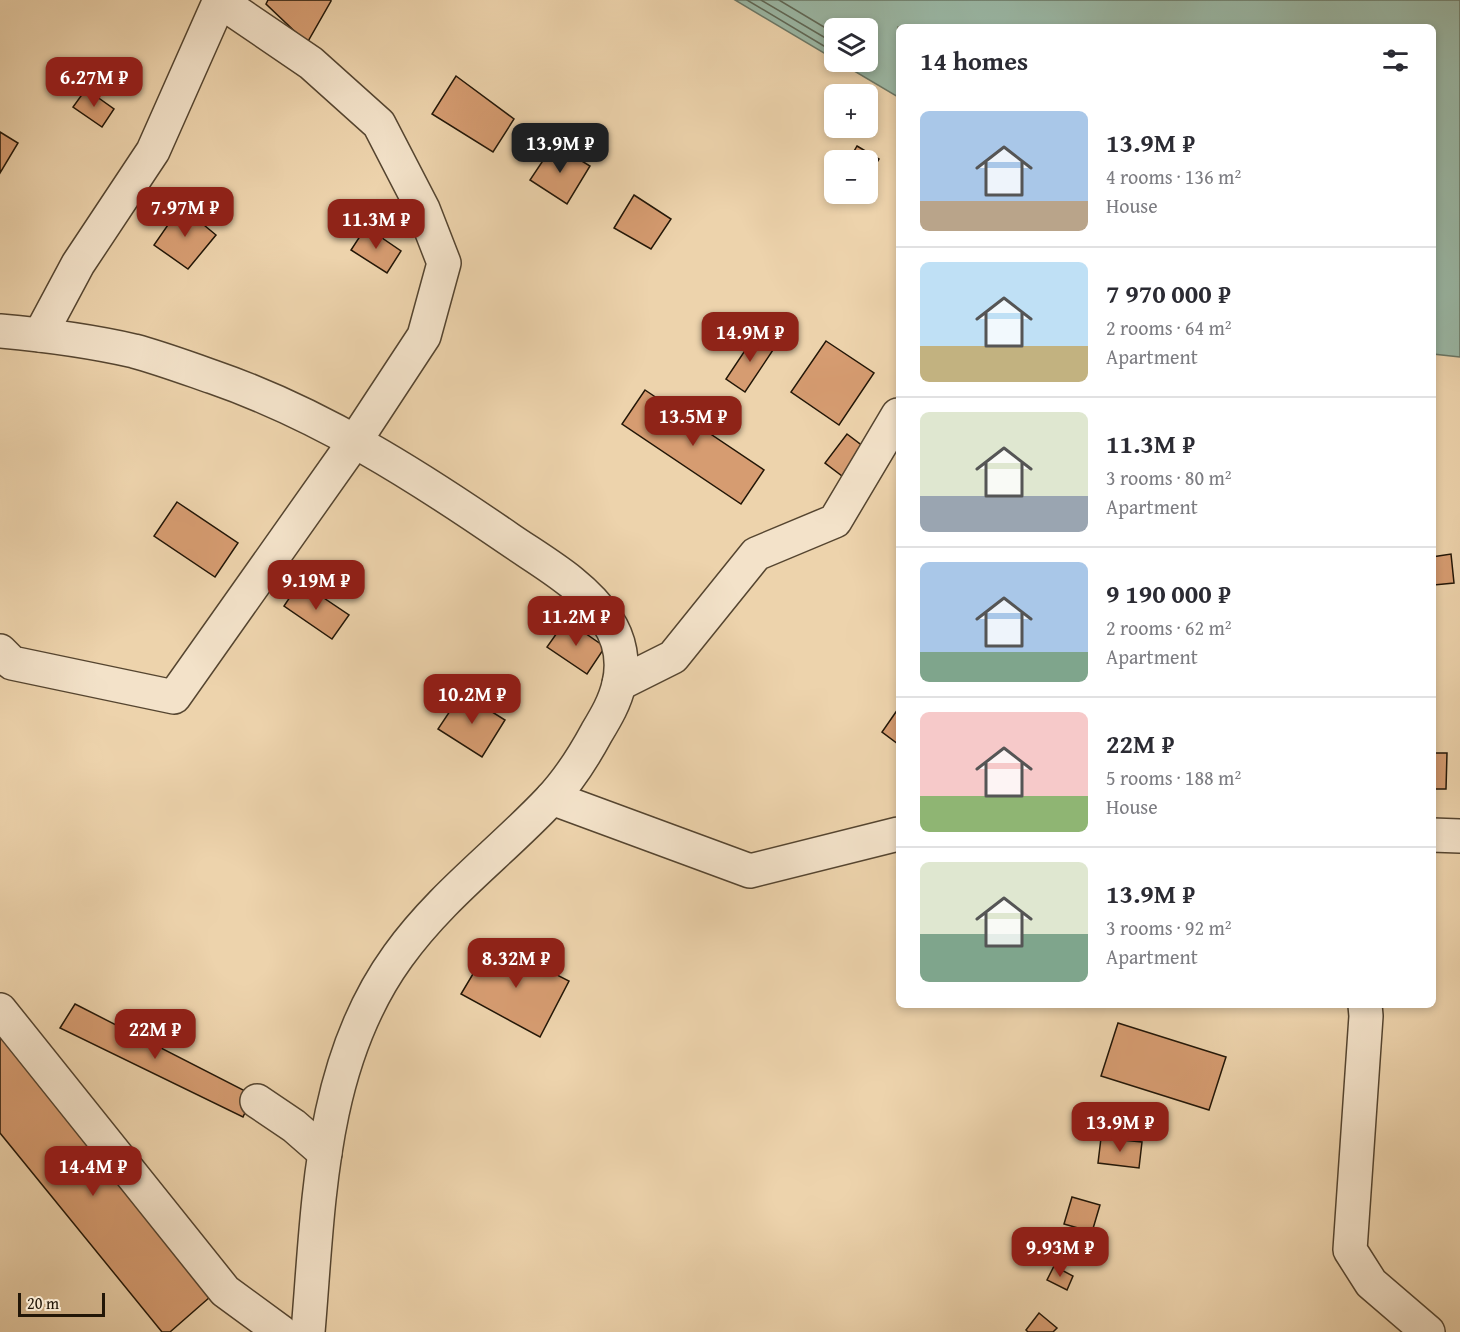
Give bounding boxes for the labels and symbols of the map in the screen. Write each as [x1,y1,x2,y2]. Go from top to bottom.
pin: 6.27M ₽ [39,57,149,108]
pin: 13.9M ₽ [505,123,615,174]
pin: 7.97M ₽ [130,187,240,238]
pin: 11.3M ₽ [321,199,431,250]
pin: 14.9M ₽ [695,312,805,363]
pin: 13.5M ₽ [638,396,748,447]
pin: 9.19M ₽ [261,560,371,611]
pin: 11.2M ₽ [521,596,631,647]
pin: 10.2M ₽ [417,674,527,725]
pin: 8.32M ₽ [461,938,571,989]
pin: 22M ₽ [113,1009,197,1060]
pin: 13.9M ₽ [1065,1102,1175,1153]
pin: 14.4M ₽ [38,1146,148,1197]
pin: 9.93M ₽ [1005,1227,1115,1278]
scale bar [18,1290,105,1318]

